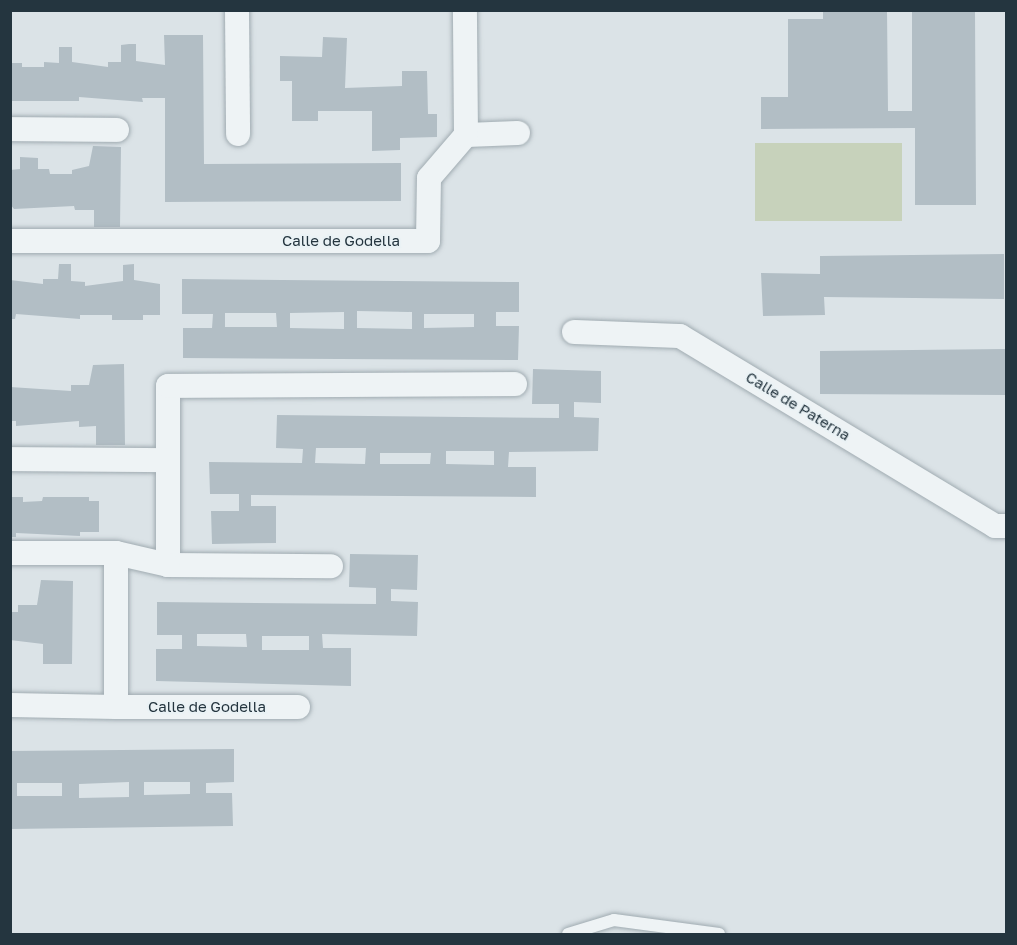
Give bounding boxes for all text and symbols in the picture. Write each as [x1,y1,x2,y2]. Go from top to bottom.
street label: Calle de Godella [282,232,400,250]
street label: Calle de Paterna [743,368,853,444]
street label: Calle de Godella [148,698,266,716]

